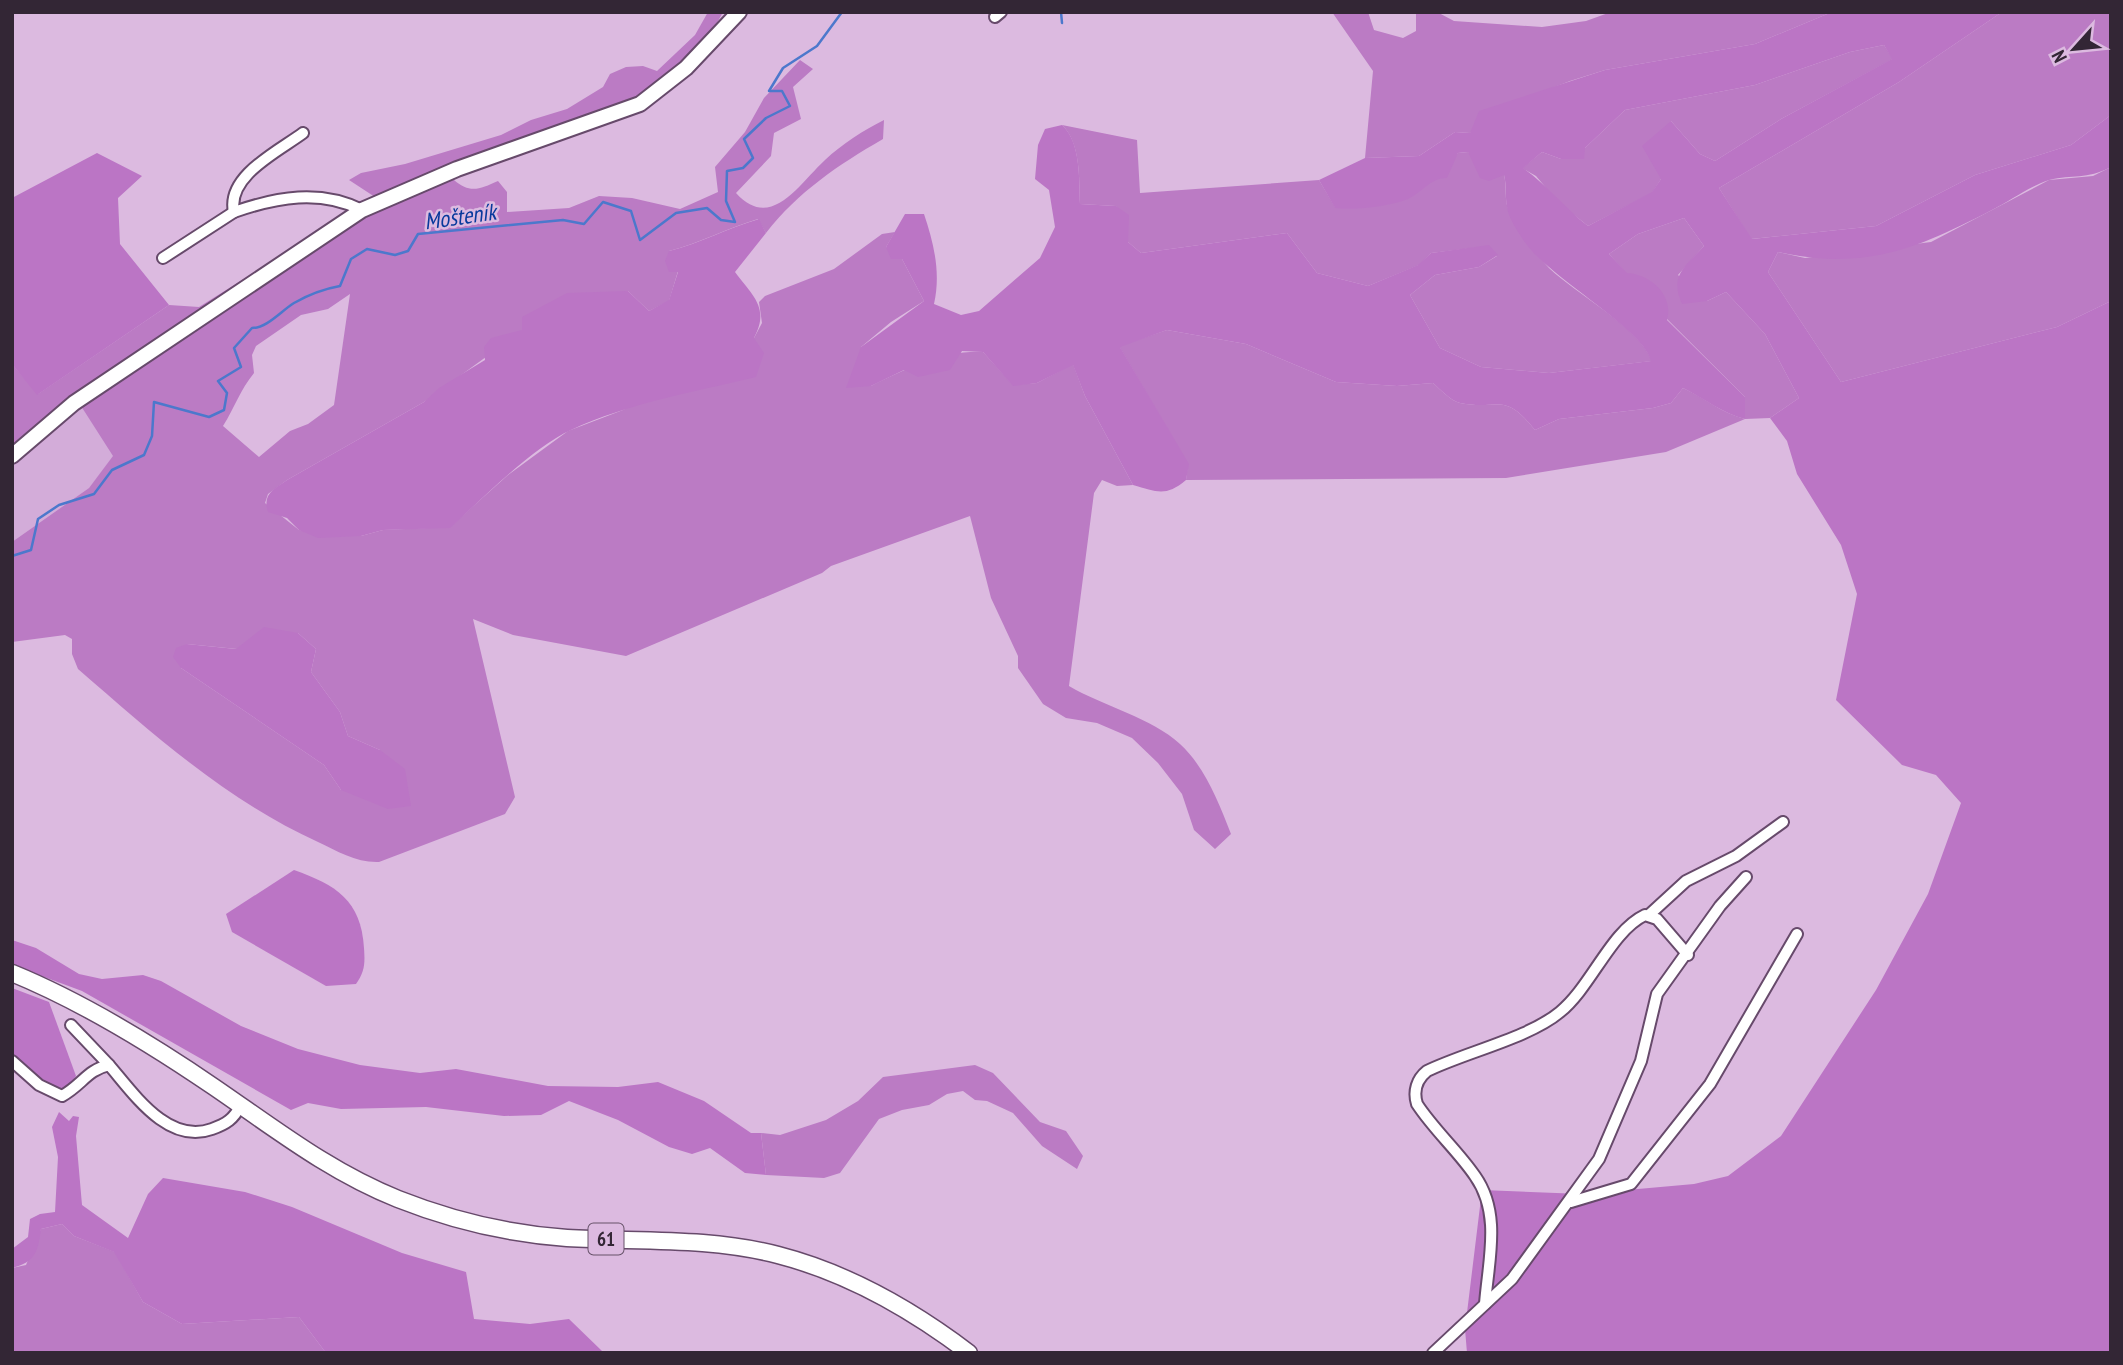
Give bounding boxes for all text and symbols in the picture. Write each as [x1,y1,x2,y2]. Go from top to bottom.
north arrow [2039,14,2109,84]
text: N [2046,47,2072,67]
water label: Mošteník [422,196,501,235]
road number: 61 [588,1224,624,1254]

